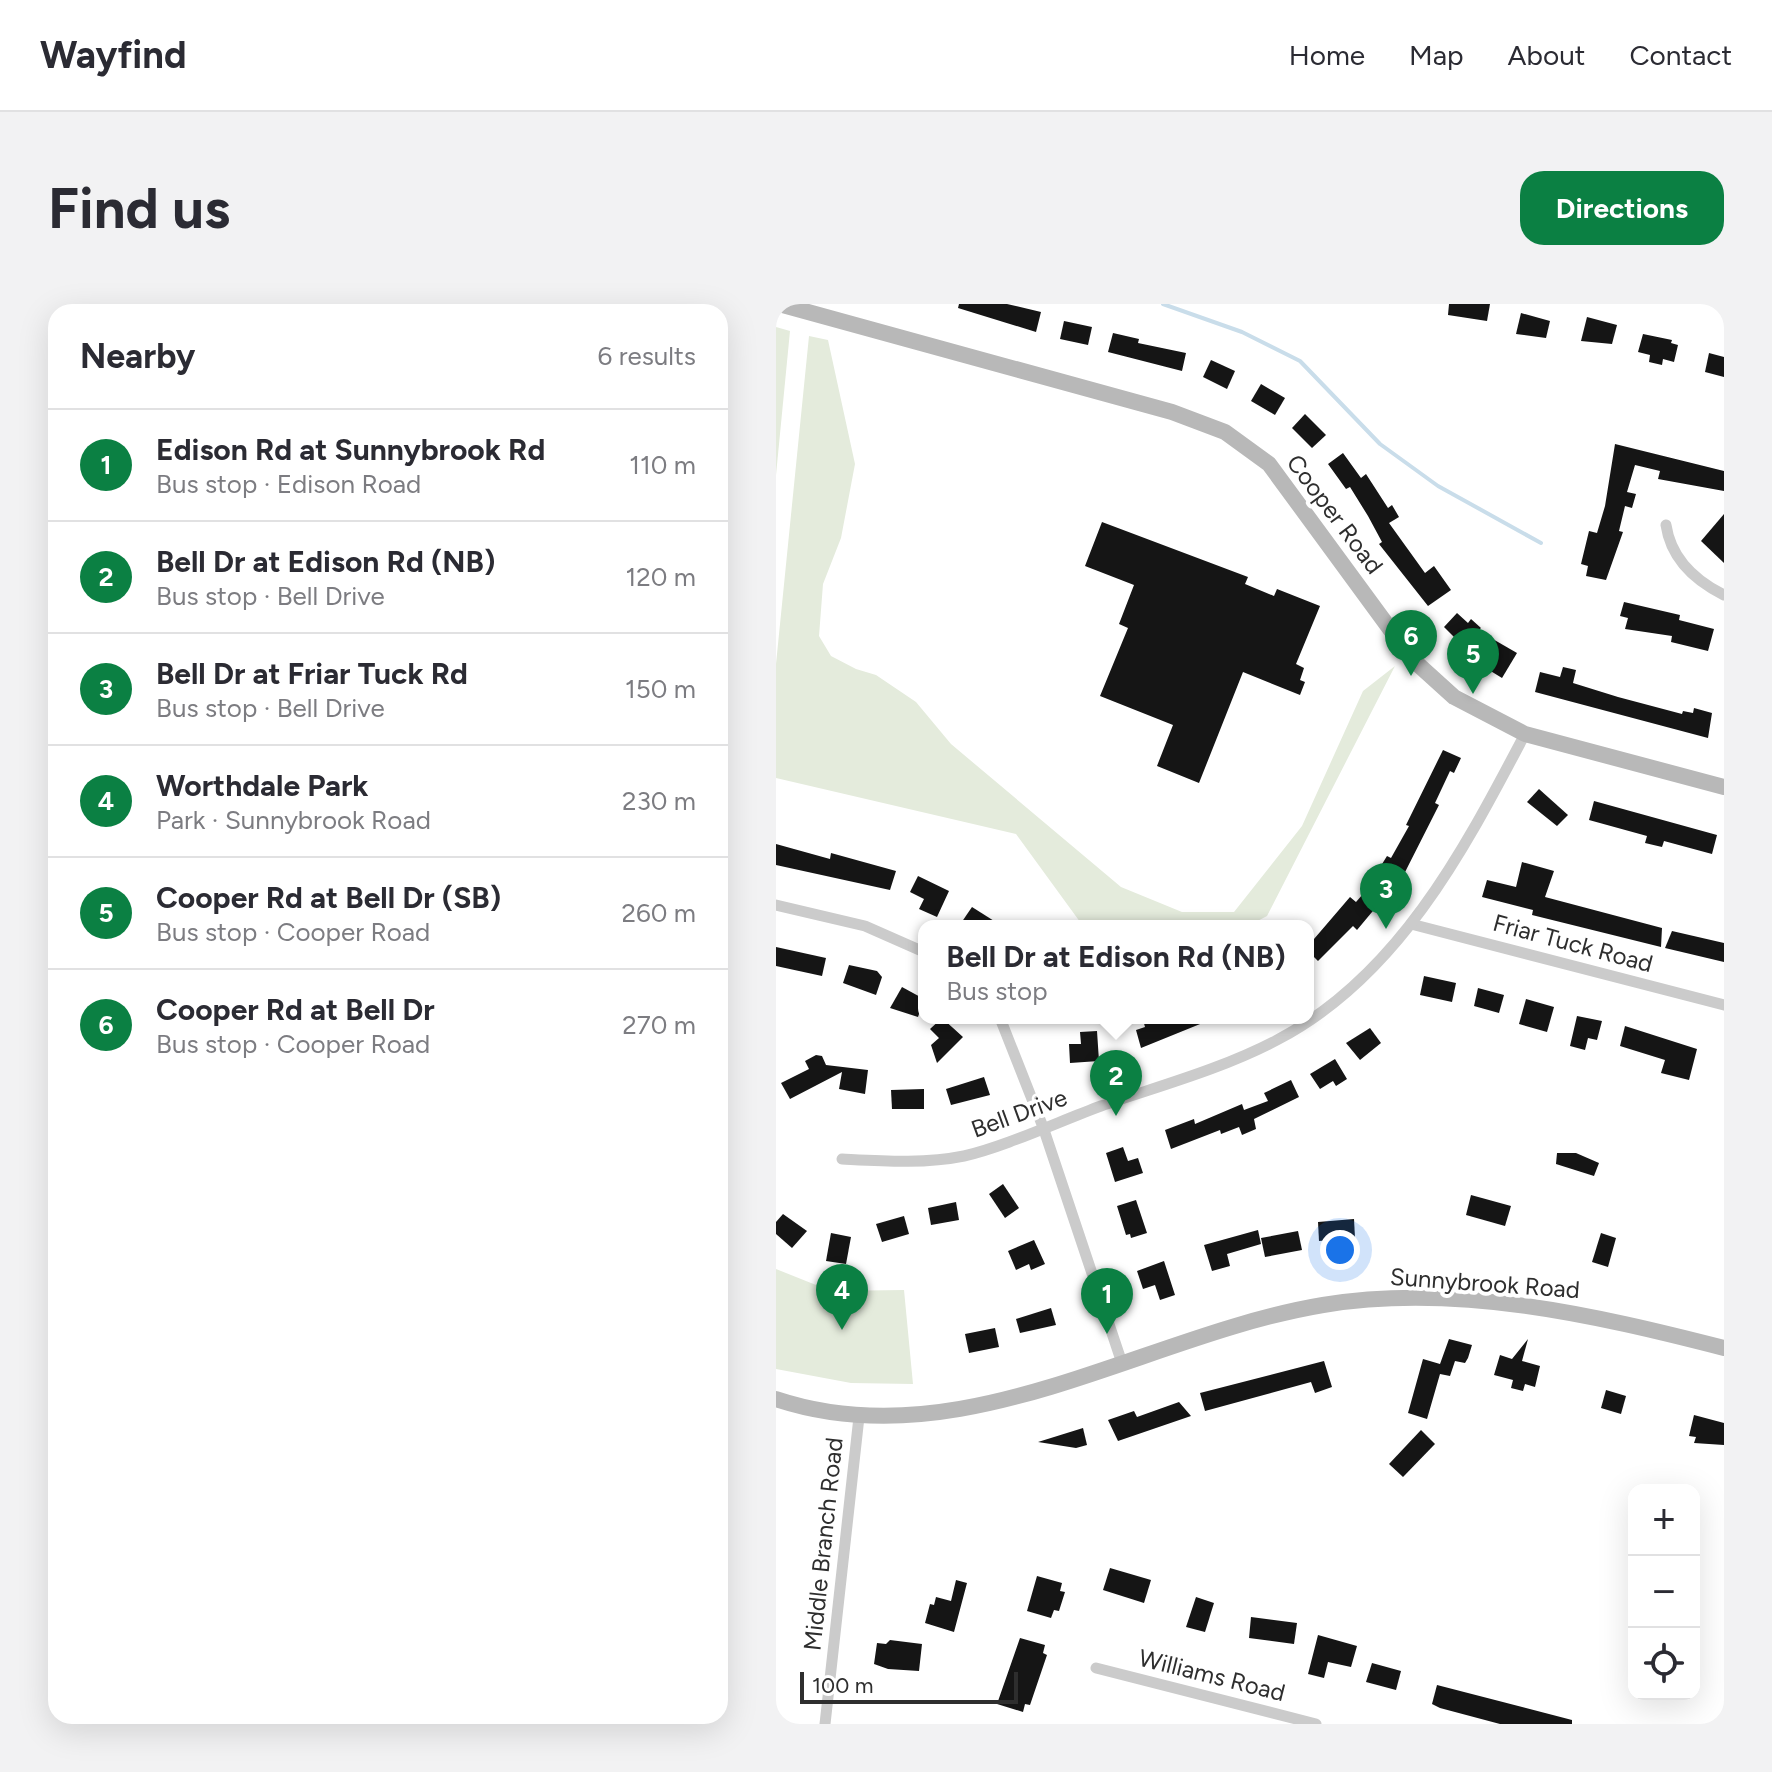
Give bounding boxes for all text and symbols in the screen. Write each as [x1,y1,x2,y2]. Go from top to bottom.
text: Wayfind [40,32,187,78]
text: Home [1289,38,1365,72]
text: Map [1409,38,1464,72]
text: About [1508,38,1585,72]
text: Contact [1629,38,1732,72]
button: Directions [1520,171,1724,245]
text: Find us [48,175,230,242]
text: Nearby [80,336,195,377]
text: 6 results [598,340,696,372]
text: Edison Rd at Sunnybrook Rd [156,431,545,468]
text: 1 [101,449,111,481]
text: 110 m [629,449,696,481]
street label: Cooper Road [1281,449,1389,579]
text: Bus stop · Edison Road [156,468,421,500]
text: Bell Dr at Edison Rd (NB) [156,543,495,580]
text: 2 [98,561,114,593]
text: 120 m [626,561,696,593]
text: Bus stop · Bell Drive [156,580,385,612]
pin: 6 [1385,610,1437,676]
pin: 5 [1447,628,1499,694]
text: Bell Dr at Friar Tuck Rd [156,655,468,692]
text: 3 [99,673,113,705]
text: 150 m [625,673,696,705]
text: Bus stop · Bell Drive [156,692,385,724]
text: Worthdale Park [156,767,369,804]
text: 4 [98,785,114,817]
text: 230 m [622,785,696,817]
text: Park · Sunnybrook Road [156,804,431,836]
pin: 3 [1360,863,1412,929]
text: Cooper Rd at Bell Dr (SB) [156,879,501,916]
text: 5 [98,897,114,929]
text: 260 m [622,897,696,929]
street label: Friar Tuck Road [1490,908,1656,978]
text: Bus stop · Cooper Road [156,916,430,948]
popup [918,920,1314,1024]
text: Bell Dr at Edison Rd (NB) [946,938,1286,975]
text: Bus stop [946,975,1048,1007]
text: Cooper Rd at Bell Dr [156,991,435,1028]
text: 6 [98,1009,114,1041]
text: 270 m [622,1009,696,1041]
text: Bus stop · Cooper Road [156,1028,430,1060]
pin: 2 [1090,1050,1142,1116]
street label: Bell Drive [967,1082,1071,1144]
your location [1320,1230,1360,1270]
street label: Sunnybrook Road [1389,1262,1581,1304]
pin: 4 [816,1264,868,1330]
pin: 1 [1081,1268,1133,1334]
street label: Middle Branch Road [797,1436,849,1652]
map controls [1628,1484,1700,1700]
button: + [1628,1484,1700,1556]
button: − [1628,1556,1700,1628]
button: locate [1628,1628,1700,1700]
street label: Williams Road [1136,1643,1288,1707]
scale bar [800,1668,1018,1704]
text: 100 m [812,1672,873,1699]

